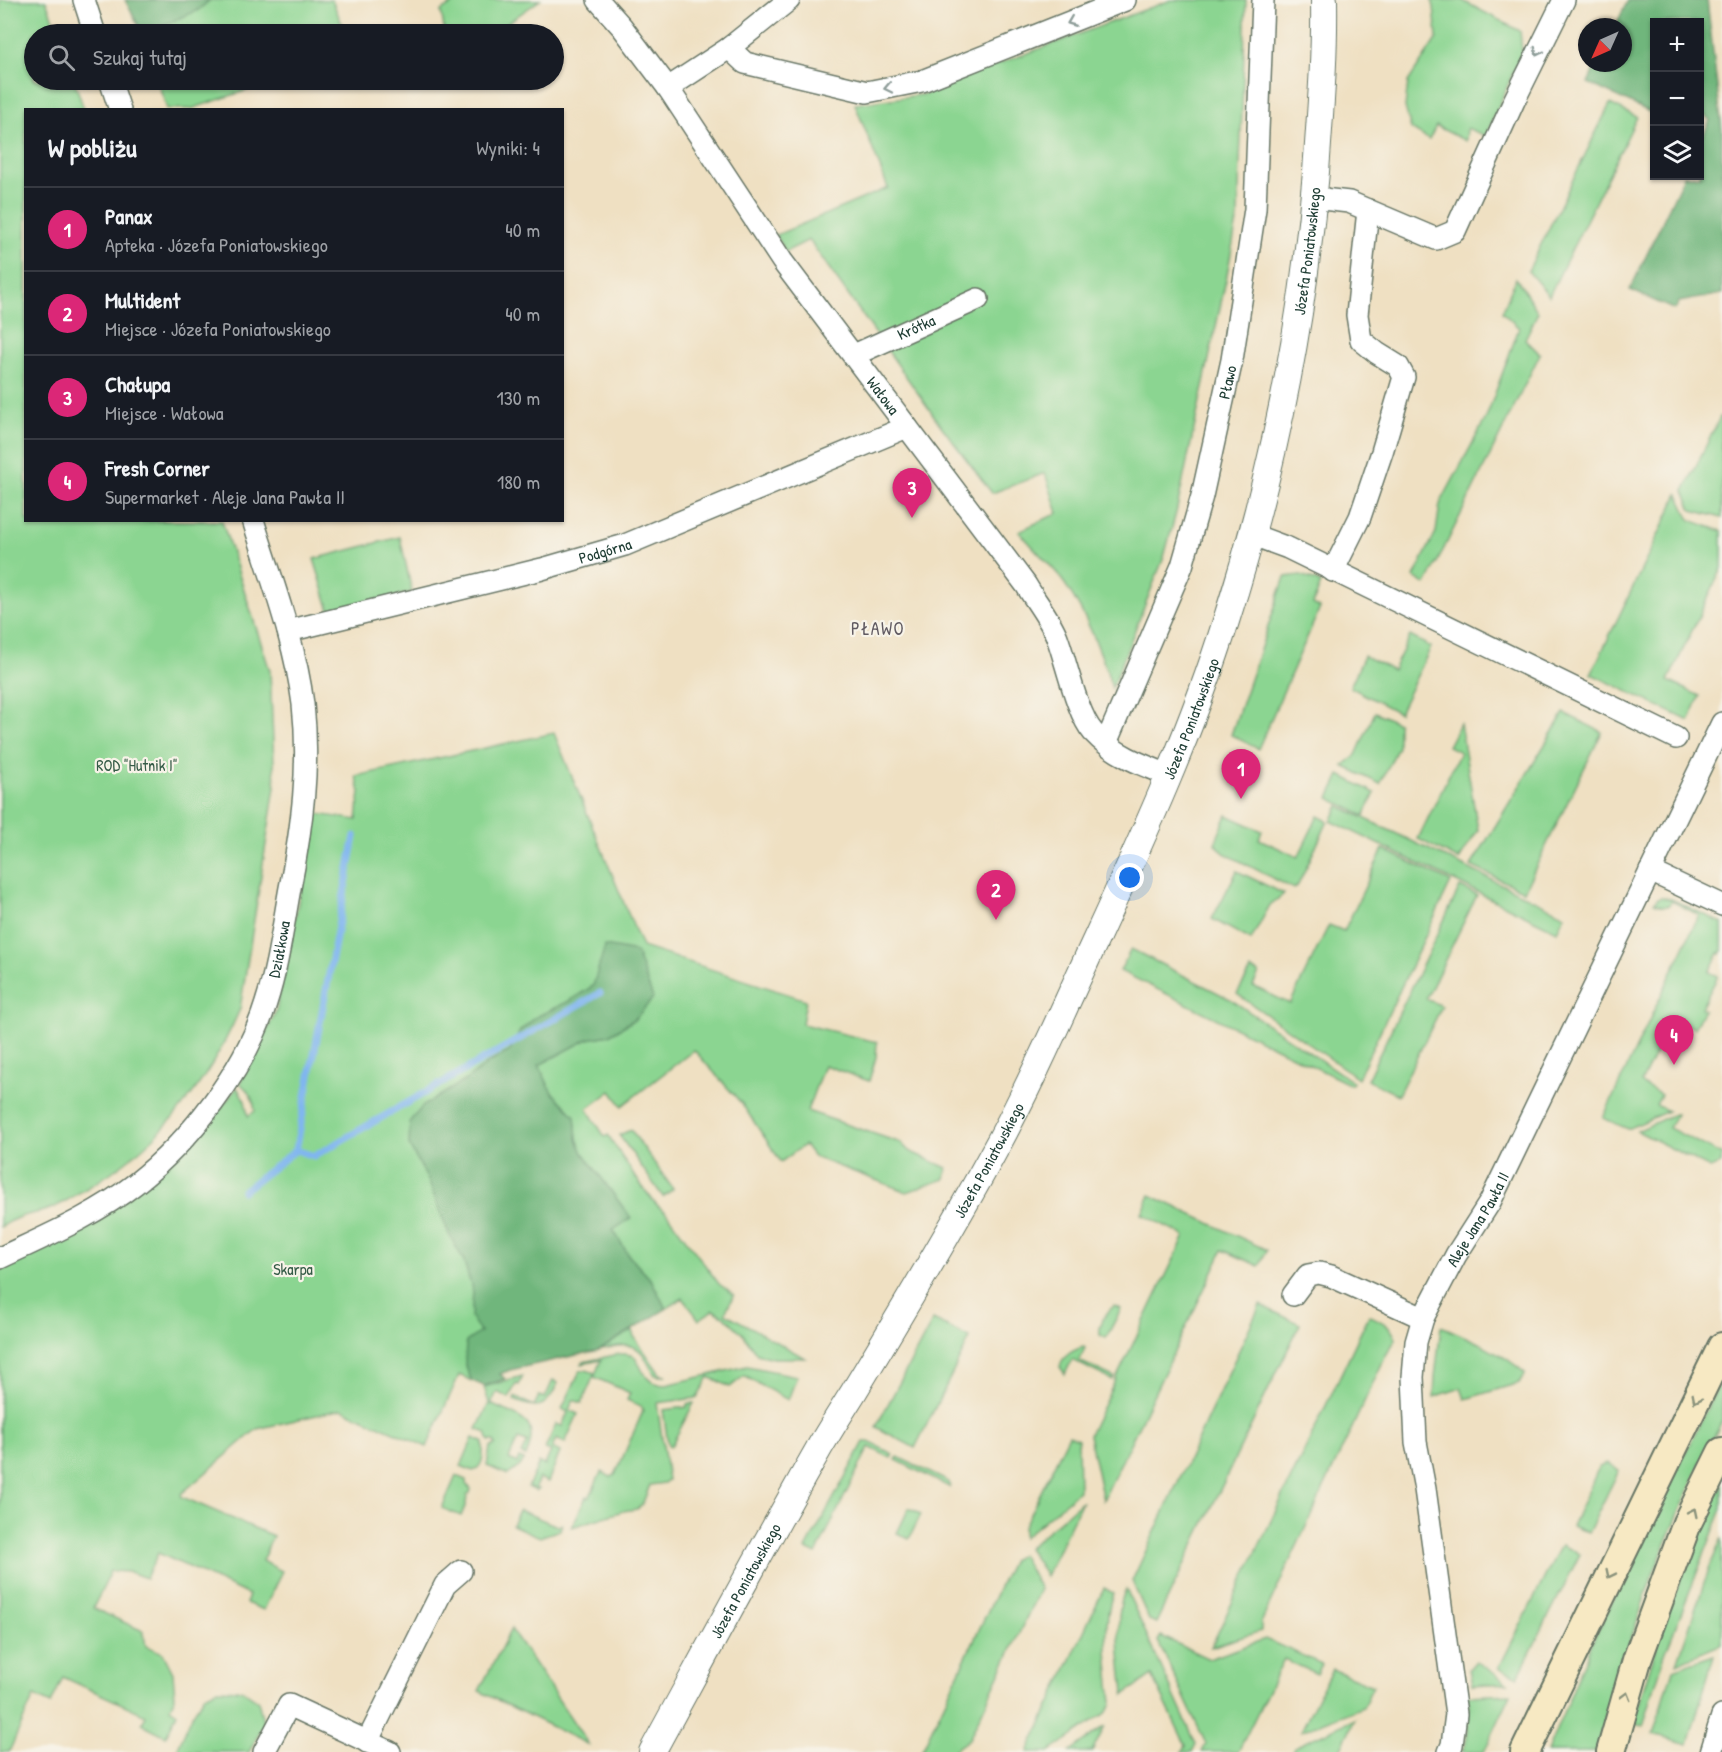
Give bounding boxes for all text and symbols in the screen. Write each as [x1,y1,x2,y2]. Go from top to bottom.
one-way arrow [1066,15,1077,27]
north arrow [1578,18,1632,72]
map controls [1650,18,1704,180]
button: + [1650,18,1704,72]
search box [24,24,564,90]
icon: search [45,41,78,74]
text: Szukaj tutaj [93,42,187,72]
one-way arrow [1534,46,1545,57]
button: − [1650,72,1704,126]
one-way arrow [883,81,893,94]
button: layers [1650,126,1704,180]
text: W pobliżu [48,130,137,165]
text: Wyniki: 4 [476,134,540,161]
street label: Józefa Poniatowskiego [1288,186,1326,316]
text: Panax [105,201,153,231]
text: 1 [64,216,71,243]
text: 40 m [505,216,540,243]
text: Apteka · Józefa Poniatowskiego [105,231,328,258]
text: Multident [105,285,180,315]
text: 2 [63,300,72,327]
text: 40 m [505,300,540,327]
street label: Krótka [893,309,938,345]
text: Miejsce · Józefa Poniatowskiego [105,315,331,342]
street label: Pławo [1213,363,1242,401]
text: Chałupa [105,369,170,399]
street label: Wałowa [862,372,905,419]
text: 3 [63,384,72,411]
text: 130 m [497,384,540,411]
text: Miejsce · Wałowa [105,399,224,426]
text: Fresh Corner [105,453,210,483]
text: 4 [64,468,71,495]
text: 180 m [497,468,540,495]
pin: 3 [892,468,932,518]
text: Supermarket · Aleje Jana Pawła II [105,483,345,510]
street label: Podgórna [576,533,635,569]
district label: PŁAWO [851,616,905,641]
street label: Józefa Poniatowskiego [1158,655,1224,783]
pin: 1 [1222,750,1260,799]
park label: ROD "Hutnik I" [96,754,178,776]
your location [1115,863,1144,892]
pin: 2 [976,870,1016,920]
street label: Działkowa [263,919,295,980]
pin: 4 [1654,1016,1694,1065]
street label: Józefa Poniatowskiego [948,1098,1029,1222]
street label: Aleje Jana Pawła II [1441,1168,1514,1270]
park label: Skarpa [273,1258,313,1280]
one-way arrow [1692,1393,1703,1404]
one-way arrow [1685,1508,1697,1519]
street label: Józefa Poniatowskiego [705,1519,786,1642]
one-way arrow [1606,1568,1618,1579]
one-way arrow [1619,1691,1632,1701]

